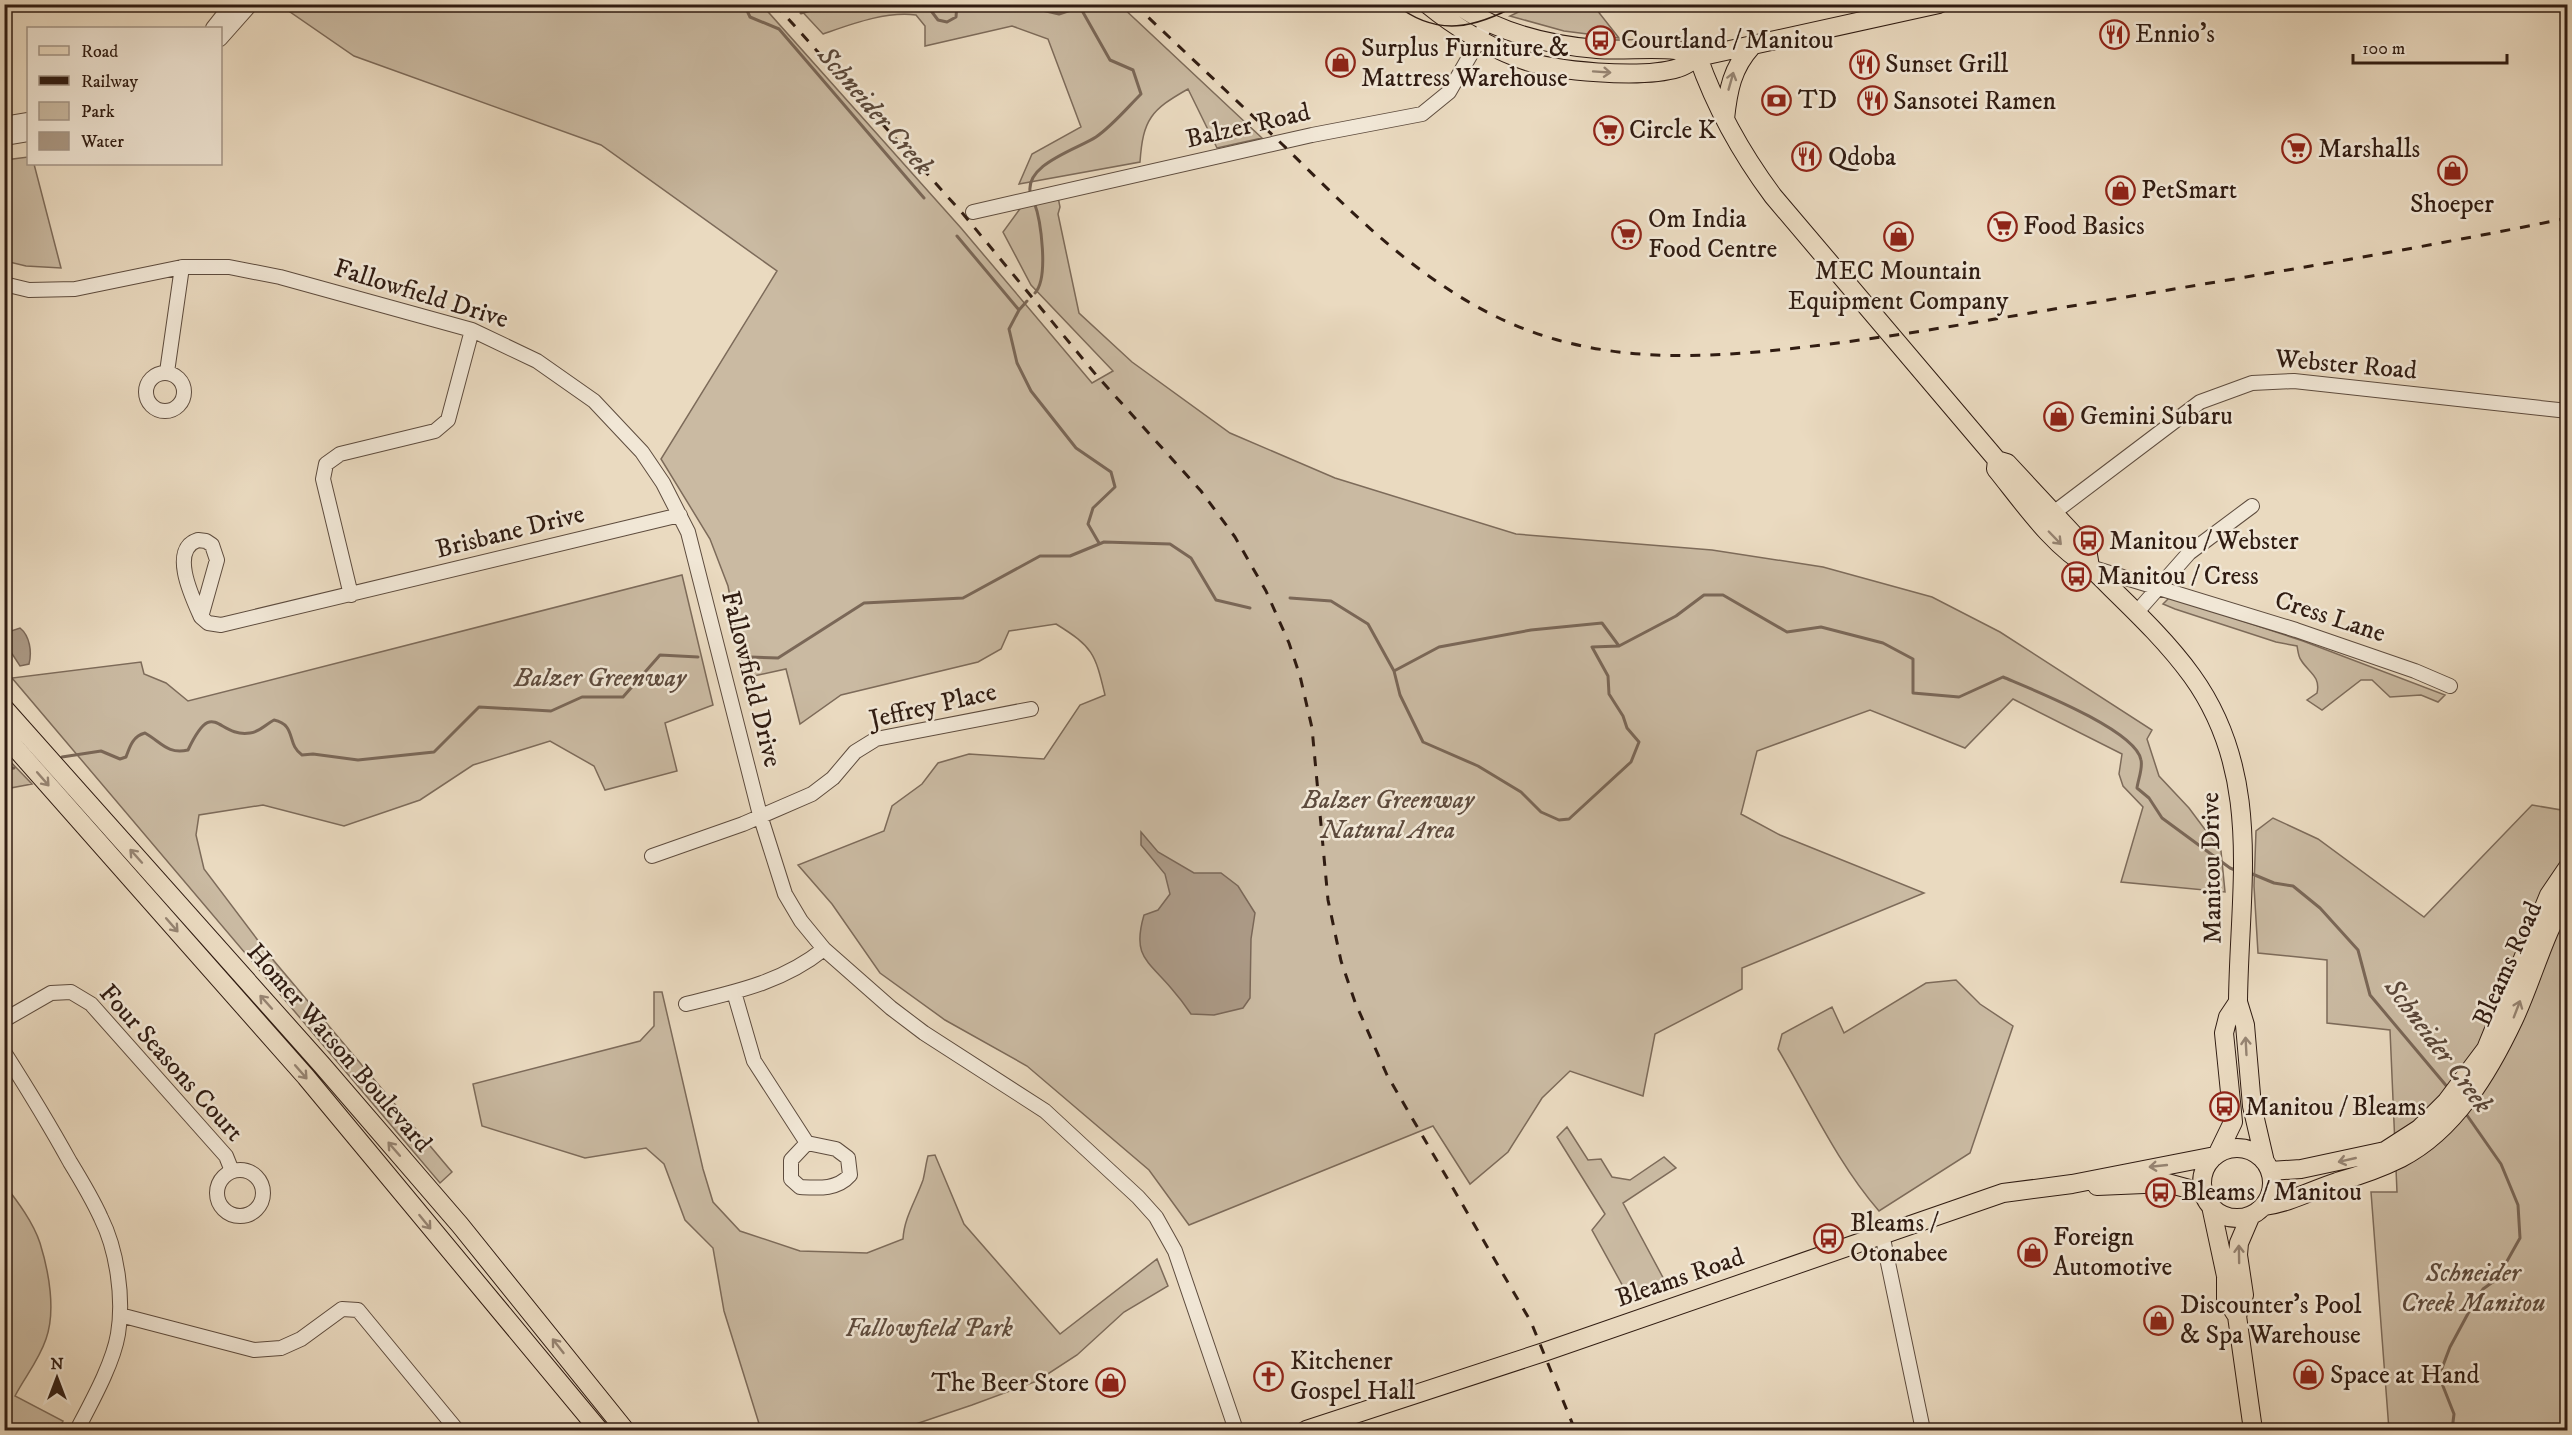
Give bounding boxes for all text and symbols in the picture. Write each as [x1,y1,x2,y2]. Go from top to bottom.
restaurant icon: Ennio's [2098,18,2130,50]
place label: Ennio's [2135,18,2215,51]
bus stop icon: Courtland / Manitou [1584,24,1616,56]
place label: Courtland / Manitou [1621,24,1834,57]
legend [27,27,222,165]
scale bar [2353,27,2508,65]
place label: Surplus Furniture & Mattress Warehouse [1361,32,1569,95]
text: 100 m [2362,38,2405,60]
water label: Schneider Creek [809,39,941,183]
text: Road [81,41,118,63]
shop icon: Surplus Furniture & Mattress Warehouse [1324,47,1356,79]
restaurant icon: Sunset Grill [1848,48,1880,80]
place label: Sunset Grill [1885,48,2008,81]
one-way arrow [1591,67,1611,78]
text: Railway [81,71,139,93]
one-way arrow [1726,72,1738,91]
bank icon: TD [1761,84,1793,116]
place label: TD [1798,84,1837,117]
restaurant icon: Sansotei Ramen [1856,85,1888,117]
place label: Sansotei Ramen [1893,85,2057,118]
street label: Balzer Road [1183,96,1313,156]
text: Park [81,101,115,123]
supermarket icon: Circle K [1592,114,1624,146]
place label: Circle K [1629,114,1717,147]
text: Water [80,131,124,153]
supermarket icon: Marshalls [2281,133,2313,165]
place label: Marshalls [2318,133,2420,166]
restaurant icon: Qdoba [1791,141,1823,173]
place label: Qdoba [1828,141,1896,174]
shop icon: Shoeper [2436,154,2468,186]
shop icon: PetSmart [2104,174,2136,206]
place label: PetSmart [2141,174,2237,207]
place label: Shoeper [2410,188,2494,221]
place label: Om India Food Centre [1648,203,1777,266]
supermarket icon: Food Basics [1986,210,2018,242]
place label: Food Basics [2023,210,2145,243]
supermarket icon: Om India Food Centre [1611,218,1643,250]
shop icon: MEC Mountain Equipment Company [1882,221,1914,253]
street label: Fallowfield Drive [330,252,512,336]
place label: MEC Mountain Equipment Company [1788,255,2009,318]
street label: Webster Road [2273,342,2418,388]
shop icon: Gemini Subaru [2043,400,2075,432]
place label: Gemini Subaru [2080,400,2233,433]
street label: Brisbane Drive [432,498,588,566]
bus stop icon: Manitou / Webster [2072,525,2104,557]
place label: Manitou / Webster [2109,525,2299,558]
one-way arrow [2048,530,2062,545]
bus stop icon: Manitou / Cress [2060,560,2092,592]
place label: Manitou / Cress [2097,560,2259,593]
street label: Cress Lane [2270,584,2390,650]
street label: Fallowfield Drive [713,587,789,771]
park label: Balzer Greenway [513,662,688,695]
street label: Jeffrey Place [864,675,1000,737]
one-way arrow [36,771,50,786]
park label: Balzer Greenway Natural Area [1301,784,1476,847]
street label: Manitou Drive [2194,792,2230,944]
one-way arrow [129,849,143,864]
street label: Bleams Road [2466,896,2550,1032]
one-way arrow [165,918,179,933]
street label: Homer Watson Boulevard [239,936,439,1160]
water label: Schneider Creek [2376,971,2500,1121]
street label: Four Seasons Court [92,977,250,1149]
one-way arrow [259,995,273,1010]
one-way arrow [2513,1001,2524,1019]
one-way arrow [2240,1037,2251,1057]
one-way arrow [294,1064,308,1079]
bus stop icon: Manitou / Bleams [2208,1091,2240,1123]
place label: Manitou / Bleams [2245,1091,2426,1124]
one-way arrow [387,1142,401,1157]
one-way arrow [2338,1155,2357,1167]
one-way arrow [2148,1161,2168,1172]
bus stop icon: Bleams / Manitou [2144,1176,2176,1208]
place label: Bleams / Manitou [2181,1176,2362,1209]
place label: Bleams / Otonabee [1850,1207,1948,1270]
one-way arrow [419,1214,432,1230]
place label: Foreign Automotive [2053,1221,2172,1284]
bus stop icon: Bleams / Otonabee [1813,1222,1845,1254]
shop icon: Foreign Automotive [2016,1236,2048,1268]
street label: Bleams Road [1612,1241,1749,1315]
one-way arrow [2233,1245,2245,1264]
park label: Schneider Creek Manitou [2400,1257,2546,1320]
place label: Discounter's Pool & Spa Warehouse [2180,1289,2362,1352]
shop icon: Discounter's Pool & Spa Warehouse [2143,1304,2175,1336]
park label: Fallowfield Park [845,1312,1013,1345]
one-way arrow [551,1338,564,1354]
place label: Kitchener Gospel Hall [1290,1345,1415,1408]
north arrow [27,1348,87,1408]
text: N [50,1354,64,1374]
shop icon: Space at Hand [2293,1359,2325,1391]
place label: Space at Hand [2330,1359,2480,1392]
church icon: Kitchener Gospel Hall [1253,1360,1285,1392]
place label: The Beer Store [931,1367,1089,1400]
shop icon: The Beer Store [1094,1367,1126,1399]

